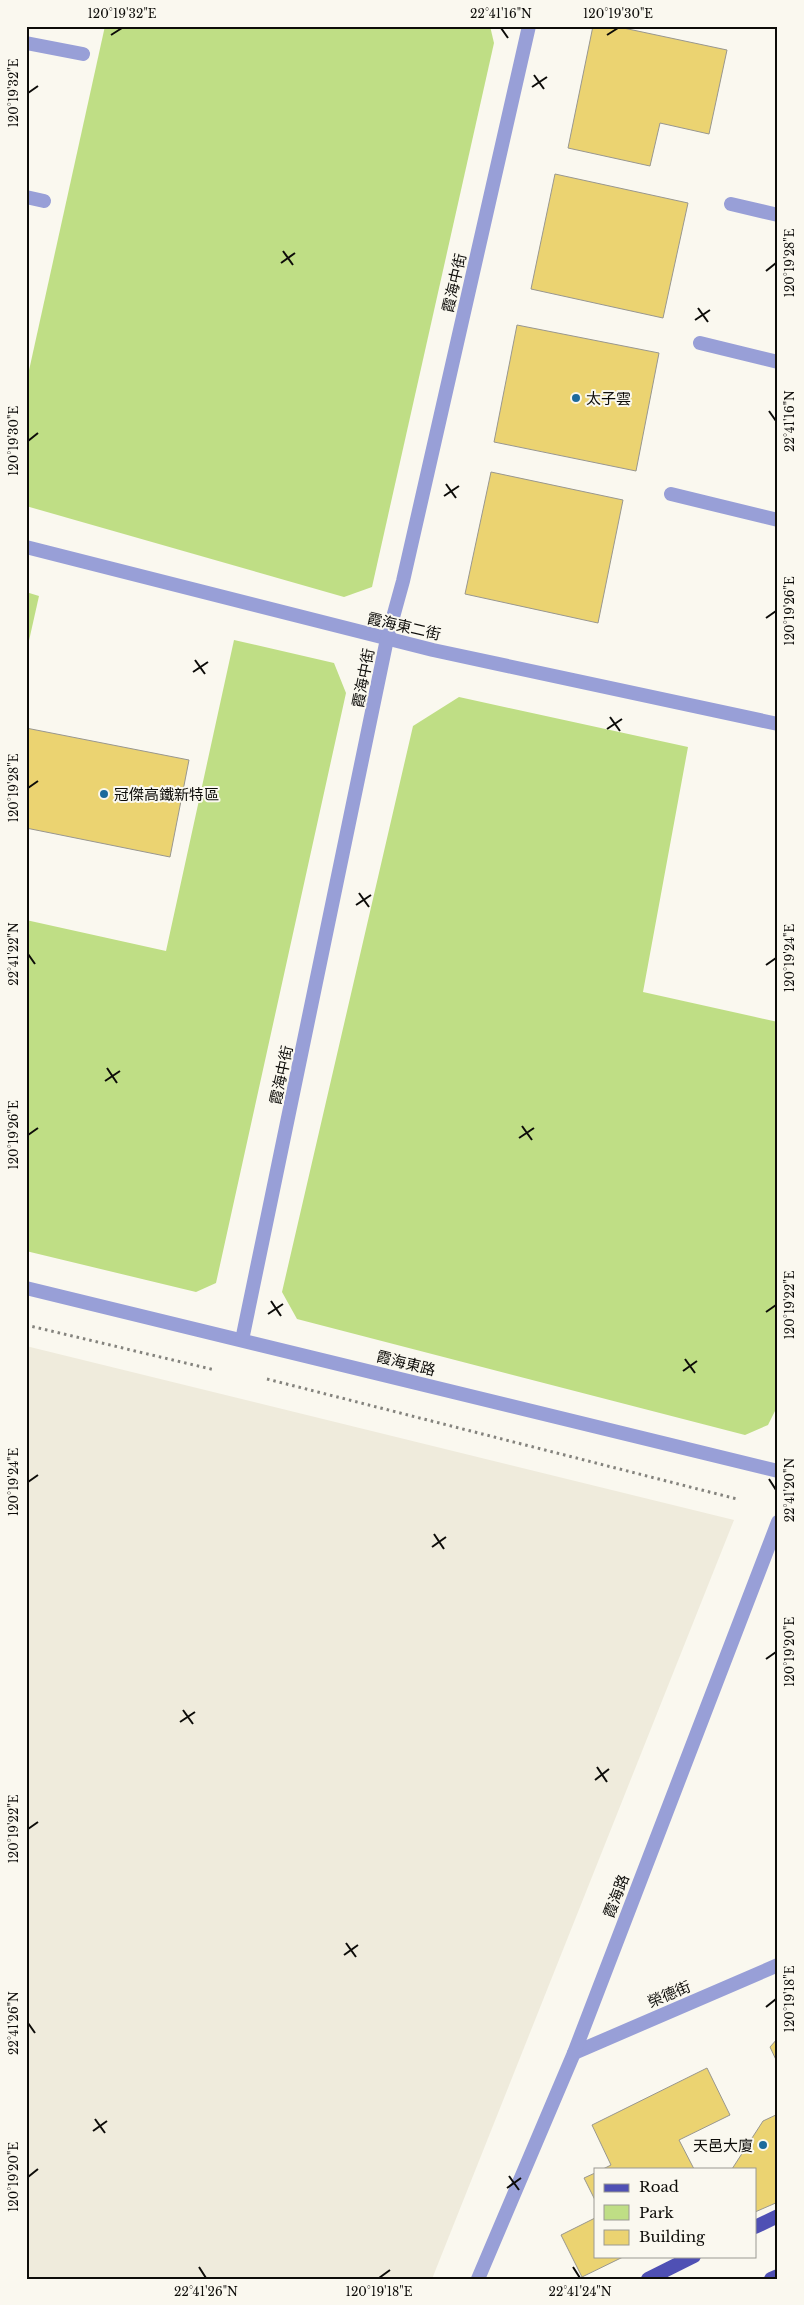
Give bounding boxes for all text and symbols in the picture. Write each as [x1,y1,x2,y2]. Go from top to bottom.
text: 120°19'32"E [87,6,157,21]
text: 22°41'16"N [470,6,532,21]
text: 120°19'30"E [583,6,653,21]
text: 120°19'32"E [6,58,21,128]
text: 120°19'28"E [782,228,797,297]
street label: 霞海中街 [438,252,470,314]
place label: 太子雲 [586,389,631,408]
text: 22°41'16"N [782,390,797,452]
marker: 太子雲 [570,392,582,404]
text: 120°19'30"E [6,406,21,476]
text: 120°19'26"E [782,576,797,646]
street label: 霞海東二街 [365,608,443,644]
street label: 霞海中街 [348,647,378,709]
text: 120°19'28"E [6,753,21,822]
place label: 冠傑高鐵新特區 [114,785,219,804]
marker: 冠傑高鐵新特區 [98,788,110,800]
text: 22°41'22"N [6,922,21,986]
text: 120°19'24"E [782,923,797,992]
street label: 霞海中街 [265,1044,297,1106]
text: 120°19'26"E [6,1100,21,1170]
text: 120°19'22"E [782,1270,797,1340]
street label: 霞海東路 [375,1347,437,1379]
text: 120°19'24"E [6,1447,21,1516]
text: 22°41'20"N [782,1458,797,1522]
text: 120°19'20"E [782,1617,797,1687]
text: 120°19'22"E [6,1794,21,1864]
street label: 霞海路 [599,1872,633,1920]
text: 120°19'18"E [782,1965,797,2032]
street label: 榮德街 [645,1976,693,2012]
text: 22°41'26"N [6,1991,21,2055]
place label: 天邑大廈 [693,2136,753,2155]
marker: 天邑大廈 [757,2139,769,2151]
text: 120°19'20"E [6,2142,21,2212]
legend [594,2168,756,2258]
text: Road [639,2177,679,2196]
text: Park [639,2203,675,2222]
text: Building [639,2227,706,2246]
text: 22°41'26"N [174,2284,238,2299]
text: 120°19'18"E [346,2284,413,2299]
text: 22°41'24"N [549,2284,612,2299]

